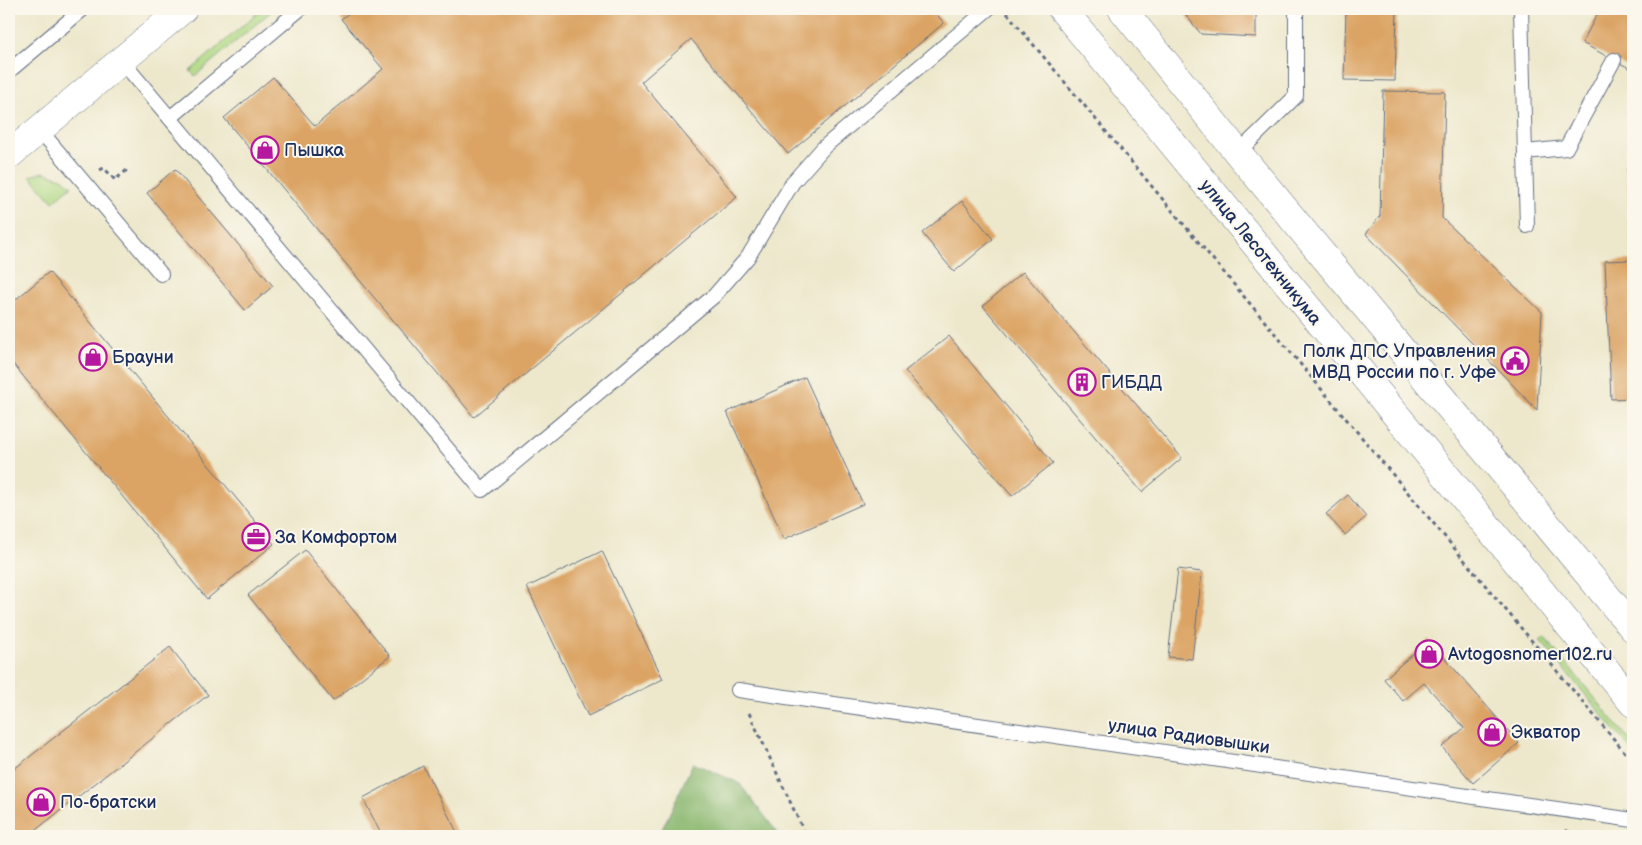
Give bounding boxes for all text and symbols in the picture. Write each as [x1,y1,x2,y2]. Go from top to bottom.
shop icon: Пышка [250,135,280,165]
place label: Пышка [284,140,345,161]
street label: улица Лесотехникума [1195,175,1326,330]
place label: Полк ДПС Управления МВД России по г. Уфе [1303,341,1496,383]
shop icon: Брауни [78,342,108,372]
public building icon: Полк ДПС Управления МВД России по г. Уфе [1500,346,1530,376]
place label: Брауни [112,347,174,368]
building icon: ГИБДД [1067,367,1097,397]
place label: ГИБДД [1101,372,1162,393]
office icon: За Комфортом [241,522,271,552]
place label: За Комфортом [275,527,397,548]
shop icon: Avtogosnomer102.ru [1414,639,1444,669]
place label: Avtogosnomer102.ru [1448,644,1613,665]
street label: улица Радиовышки [1107,715,1271,758]
shop icon: Экватор [1477,717,1507,747]
place label: Экватор [1511,722,1580,743]
shop icon: По-братски [26,787,56,817]
place label: По-братски [60,792,157,813]

